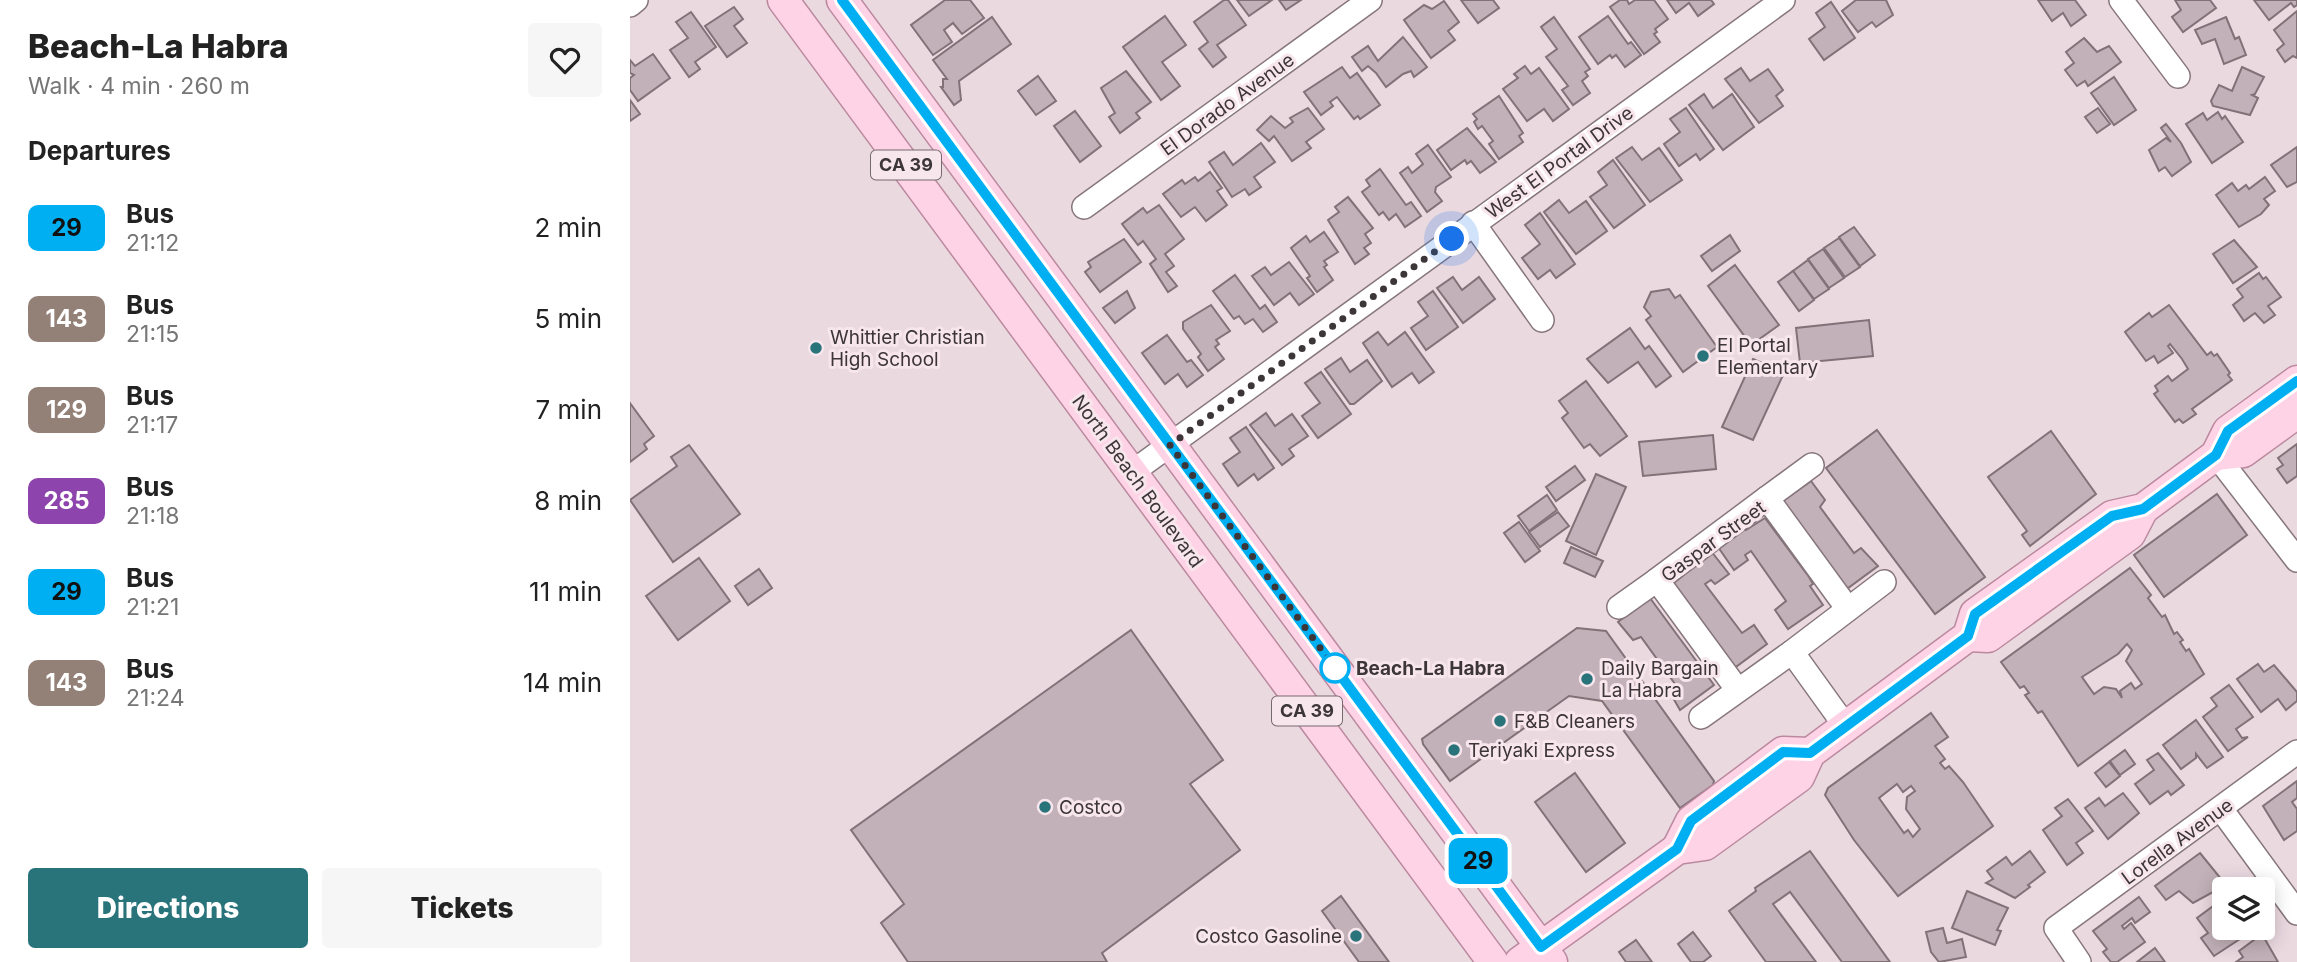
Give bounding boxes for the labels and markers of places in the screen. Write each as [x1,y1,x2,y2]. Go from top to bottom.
place label: Whittier Christian High School [830,326,985,371]
place label: El Portal Elementary [1717,334,1818,379]
marker: Whittier Christian High School [808,340,824,356]
marker: El Portal Elementary [1695,348,1711,364]
marker: Beach-La Habra [1320,653,1350,683]
place label: Beach-La Habra [1356,657,1505,680]
place label: Daily Bargain La Habra [1601,657,1719,702]
marker: Daily Bargain La Habra [1579,671,1595,687]
place label: F&B Cleaners [1514,710,1635,733]
marker: F&B Cleaners [1492,713,1508,729]
place label: Teriyaki Express [1468,739,1615,762]
marker: Teriyaki Express [1446,742,1462,758]
place label: Costco [1059,796,1123,819]
marker: Costco [1037,799,1053,815]
place label: Costco Gasoline [1195,925,1342,948]
marker: Costco Gasoline [1348,928,1364,944]

